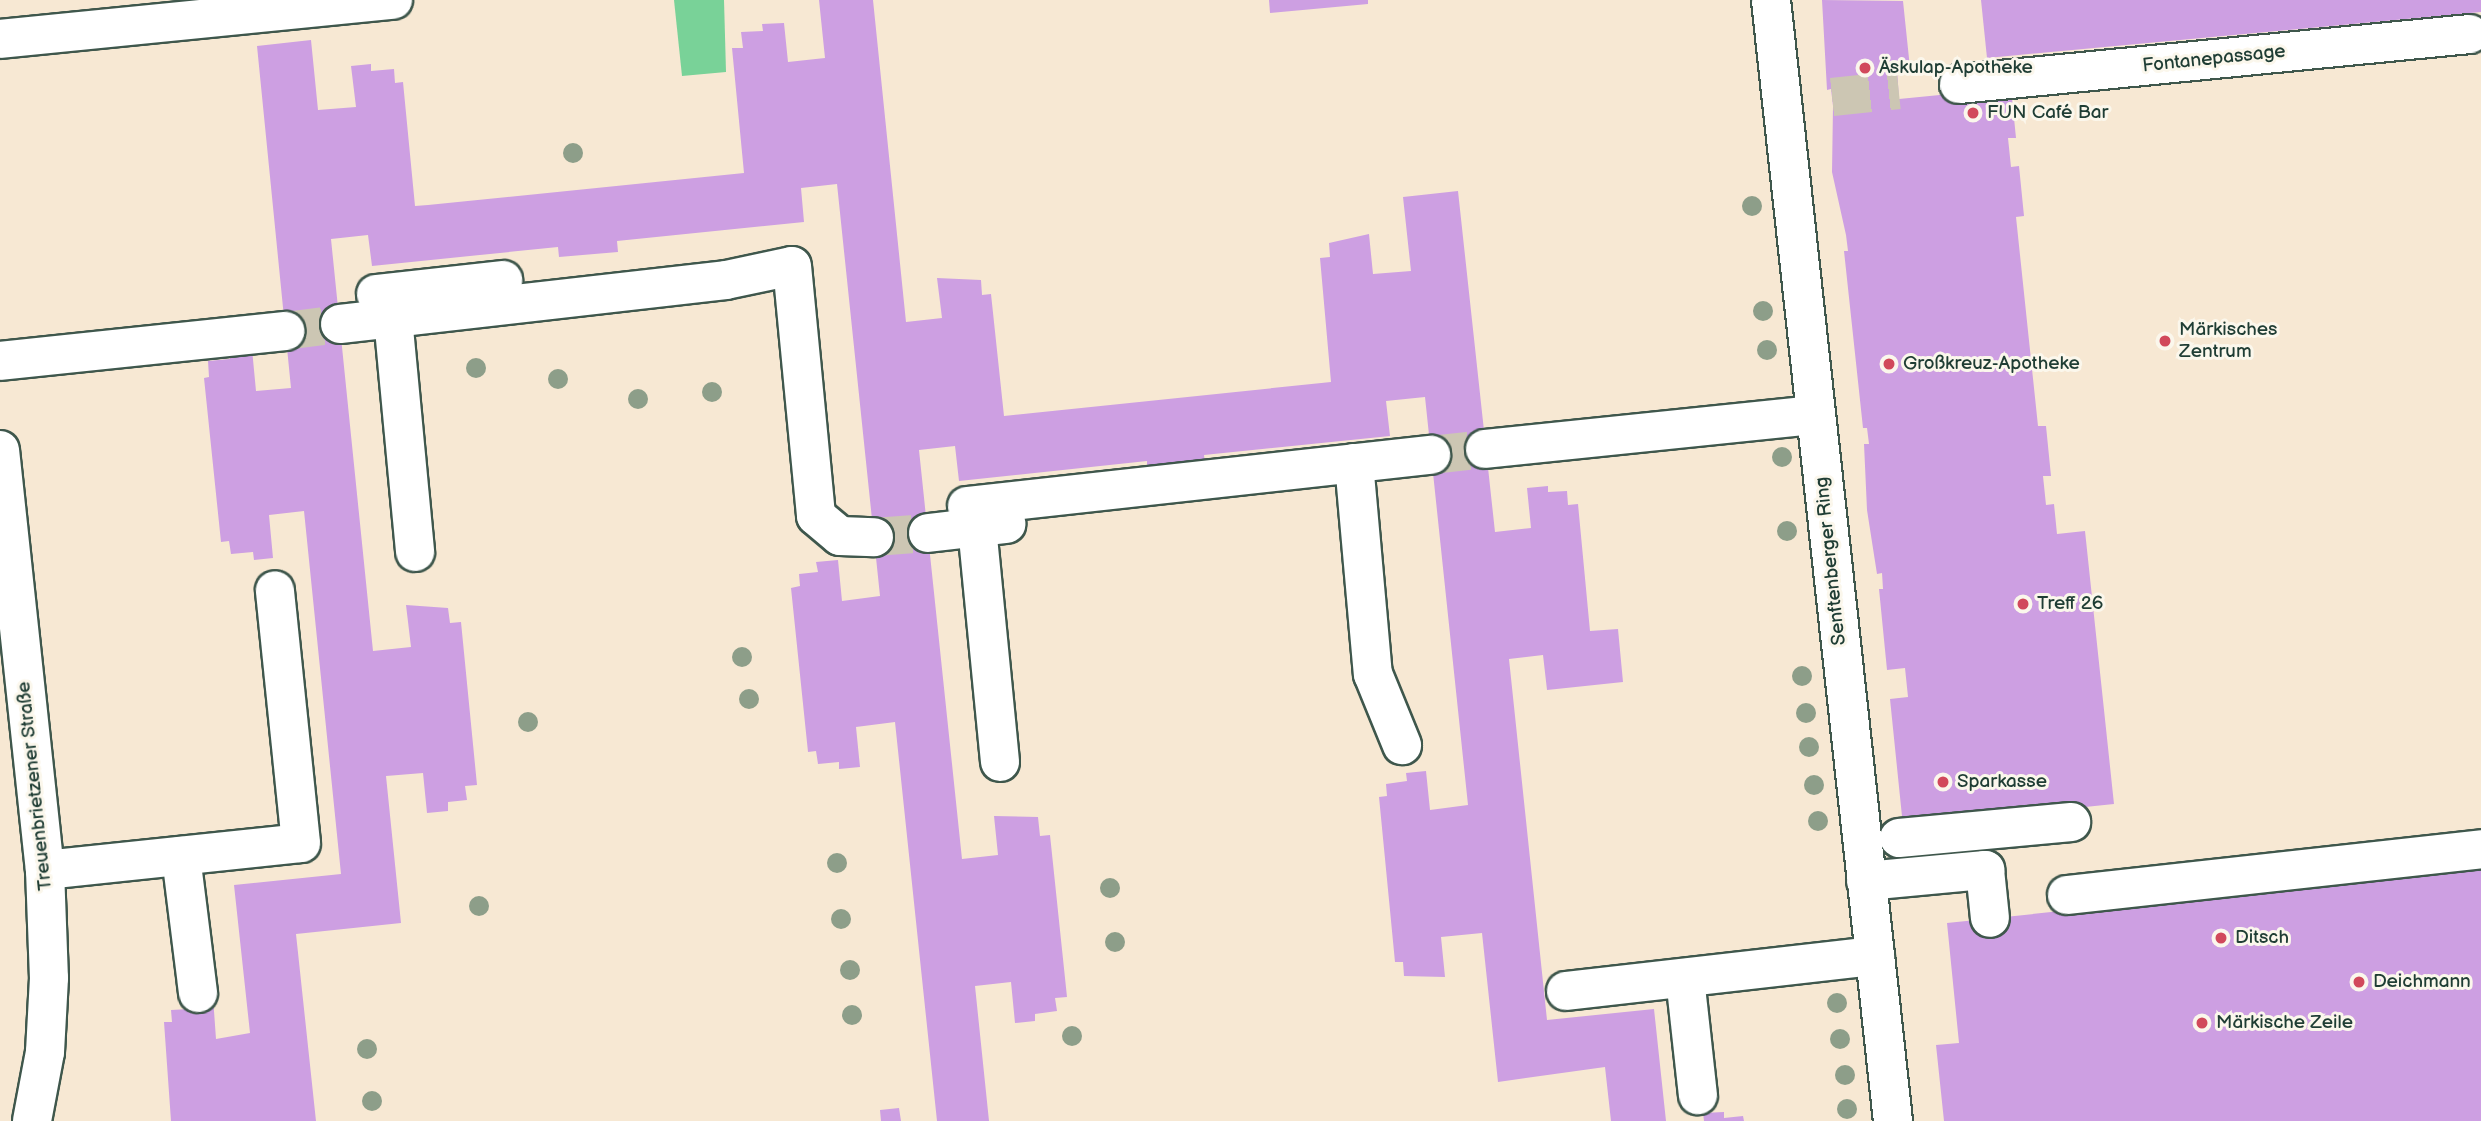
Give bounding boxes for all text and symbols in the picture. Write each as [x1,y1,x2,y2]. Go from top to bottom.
street label: Fontanepassage [2141,40,2287,78]
place label: Äskulap-Apotheke [1879,57,2033,79]
marker: Äskulap-Apotheke [1857,60,1873,76]
place label: FUN Café Bar [1987,102,2108,124]
marker: FUN Café Bar [1965,105,1981,121]
place label: Märkisches Zentrum [2179,319,2277,363]
marker: Märkisches Zentrum [2157,333,2173,349]
place label: Großkreuz-Apotheke [1903,353,2080,375]
marker: Großkreuz-Apotheke [1881,356,1897,372]
street label: Senftenberger Ring [1811,476,1851,646]
place label: Treff 26 [2037,593,2103,615]
marker: Treff 26 [2015,596,2031,612]
street label: Treuenbrietzener Straße [13,680,57,892]
place label: Sparkasse [1957,771,2047,793]
marker: Sparkasse [1935,774,1951,790]
place label: Ditsch [2235,927,2289,949]
marker: Ditsch [2213,930,2229,946]
place label: Deichmann [2373,971,2471,993]
marker: Deichmann [2351,974,2367,990]
place label: Märkische Zeile [2216,1012,2353,1034]
marker: Märkische Zeile [2194,1015,2210,1031]

